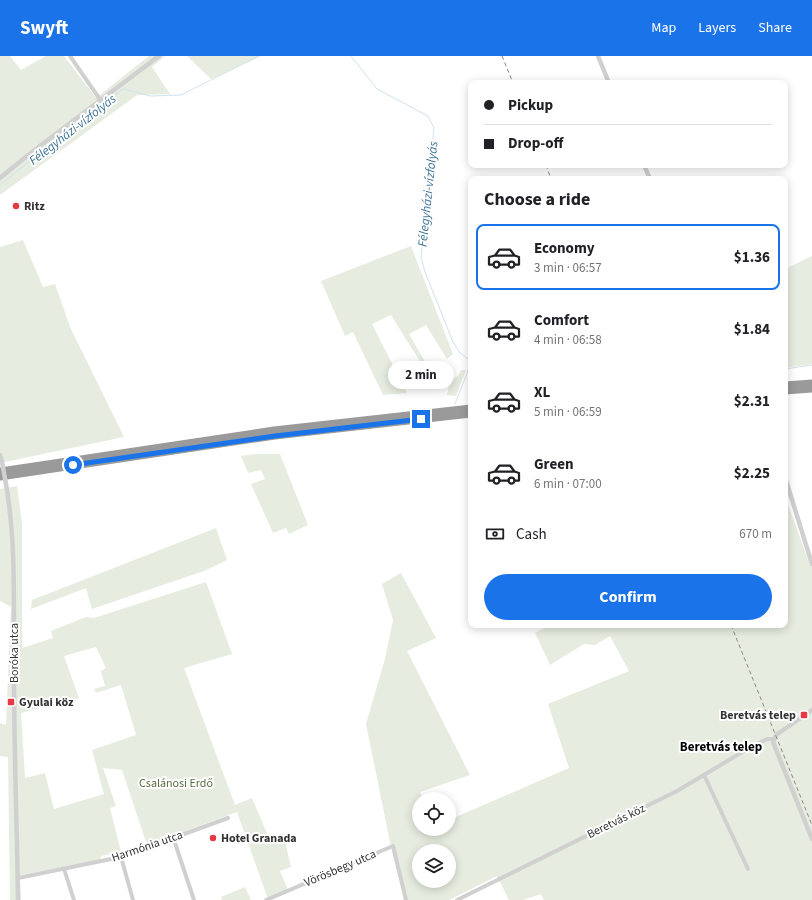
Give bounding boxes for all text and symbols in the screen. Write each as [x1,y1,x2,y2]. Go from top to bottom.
text: Swyft [20,15,68,42]
text: Map [651,18,676,38]
text: Layers [698,18,736,38]
text: Share [758,18,792,38]
water label: Félegyházi-vízfolyás [25,90,120,170]
text: Pickup [508,95,553,116]
text: Drop-off [508,133,563,154]
water label: Félegyházi-vízfolyás [414,140,442,248]
text: Choose a ride [484,187,590,212]
place label: Ritz [24,198,45,215]
marker: Ritz [11,201,21,211]
text: Economy [534,238,595,259]
icon: car [486,239,522,275]
text: $1.36 [734,247,770,268]
text: 3 min · 06:57 [534,259,602,277]
text: Comfort [534,310,589,331]
icon: car [486,311,522,347]
text: $1.84 [734,319,770,340]
text: 4 min · 06:58 [534,331,602,349]
callout: 2 min [388,361,454,389]
text: 2 min [405,366,437,384]
text: XL [534,382,550,403]
icon: car [486,383,522,419]
text: $2.31 [734,391,770,412]
text: 5 min · 06:59 [534,403,602,421]
route end [412,410,430,428]
text: Green [534,454,574,475]
icon: car [486,455,522,491]
route start [64,456,82,474]
text: $2.25 [734,463,770,484]
text: 6 min · 07:00 [534,475,602,493]
icon: cash [484,523,506,545]
text: Cash [516,524,547,545]
text: 670 m [739,525,772,543]
button: Confirm [484,574,772,620]
street label: Boróka utca [6,623,23,683]
place label: Gyulai köz [19,694,74,711]
marker: Gyulai köz [6,697,16,707]
place label: Beretvás telep [720,707,796,724]
marker: Beretvás telep [799,710,809,720]
district label: Beretvás telep [680,738,762,756]
park label: Csalánosi Erdő [139,775,213,792]
map controls [412,792,456,888]
button: locate [412,792,456,836]
street label: Beretvás köz [584,800,648,843]
street label: Harmónia utca [109,826,185,867]
place label: Hotel Granada [221,830,297,847]
marker: Hotel Granada [208,833,218,843]
button: layers [412,844,456,888]
street label: Vörösbegy utca [302,846,379,891]

